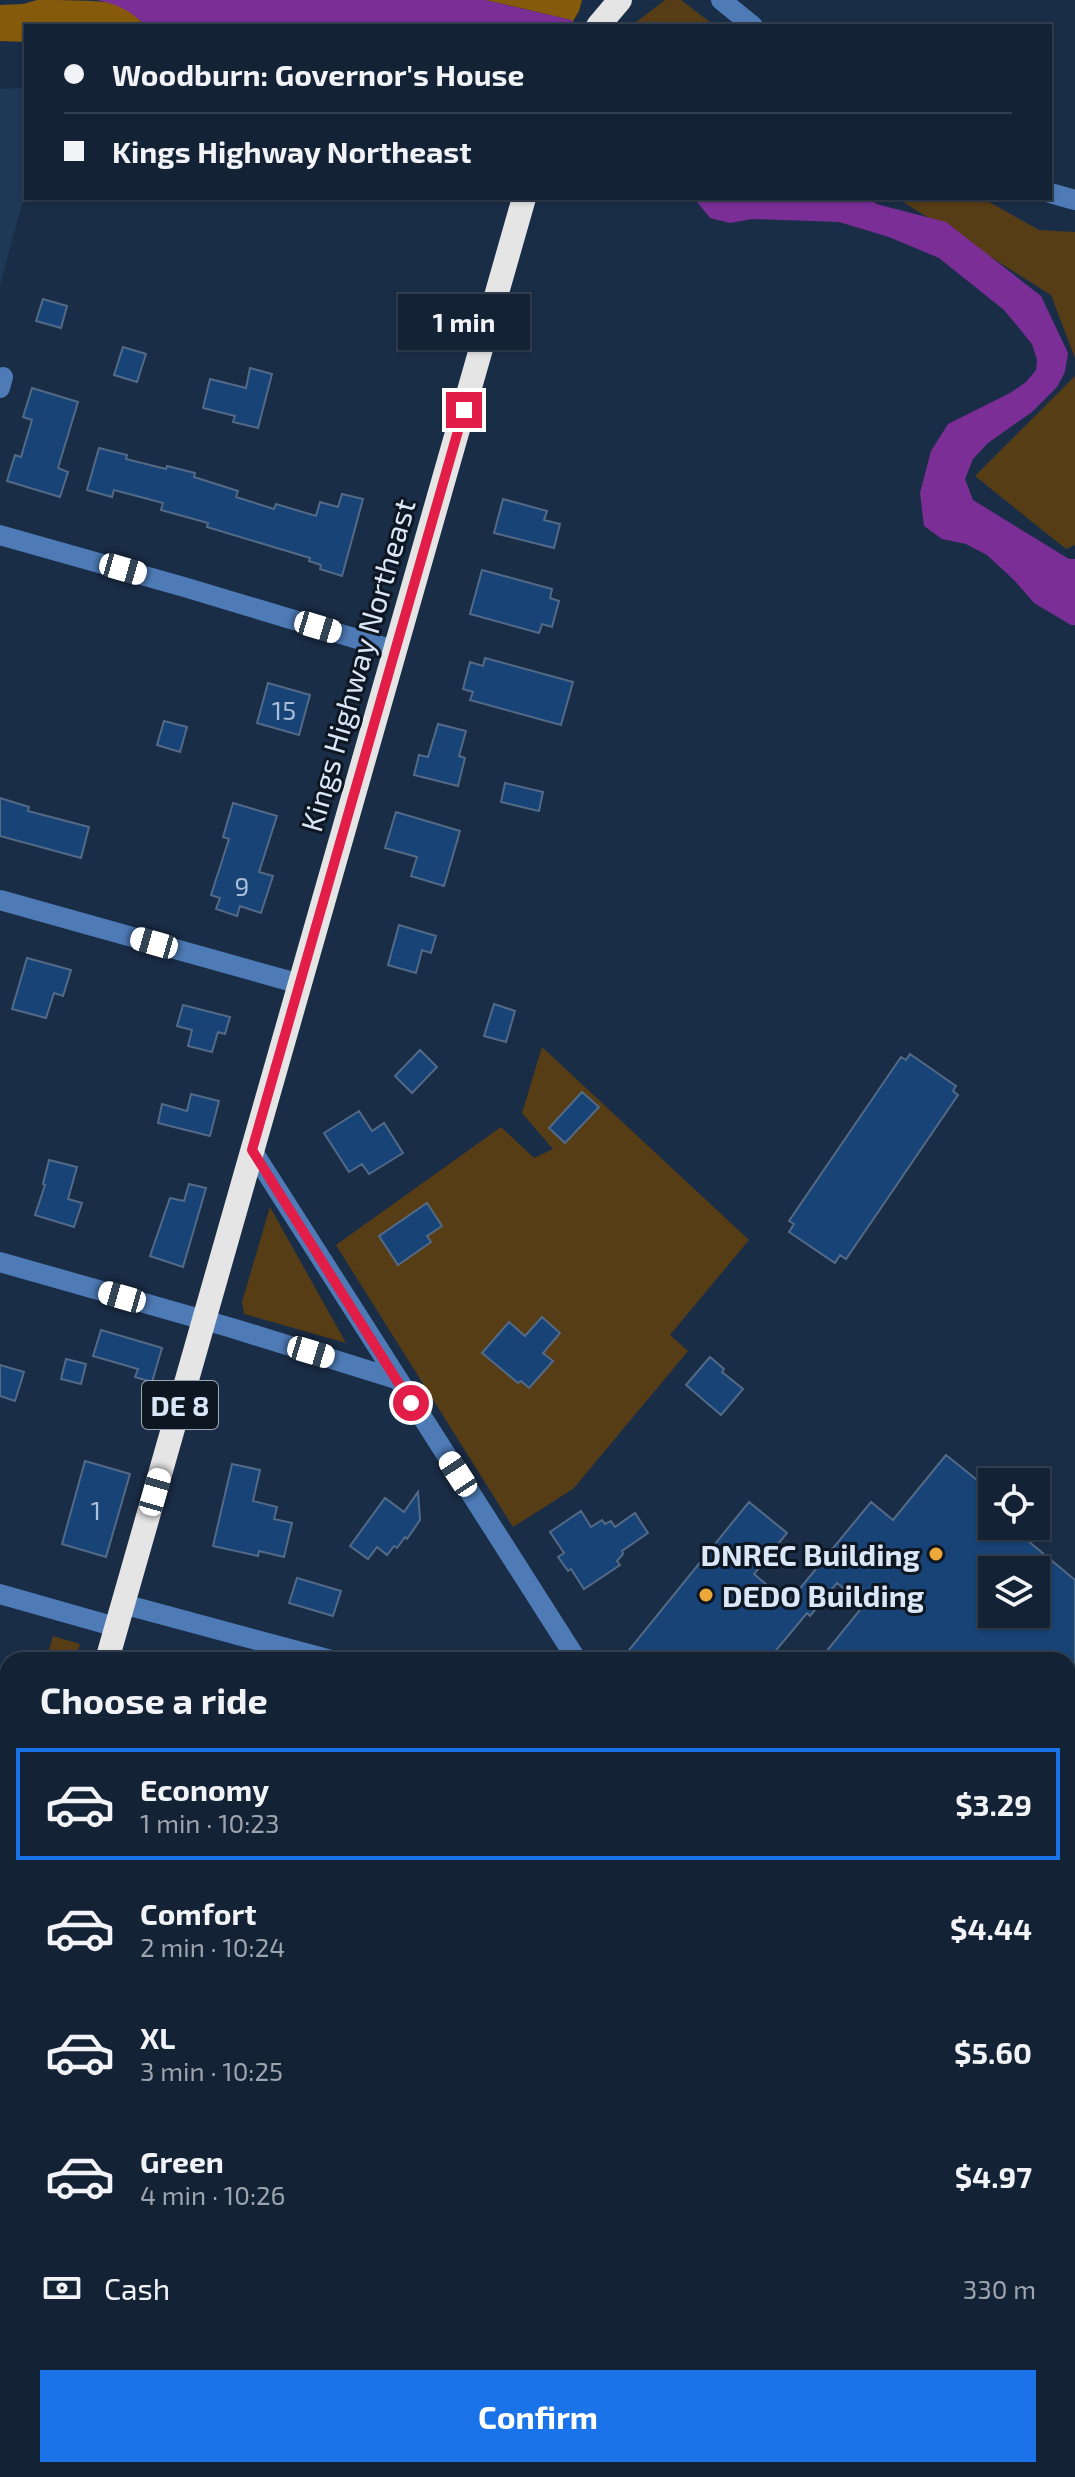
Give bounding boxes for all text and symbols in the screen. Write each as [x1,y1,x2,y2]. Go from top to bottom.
text: Woodburn: Governor's House [112,56,524,92]
text: Kings Highway Northeast [112,133,472,169]
callout: 1 min [398,294,530,350]
text: 1 min [433,306,495,337]
route end [446,392,482,428]
street label: Kings Highway Northeast [292,495,422,835]
car [97,551,149,587]
car [292,609,344,645]
house number: 15 [272,694,296,725]
house number: 9 [235,870,249,901]
car [128,925,180,961]
car [96,1279,148,1315]
car [285,1334,337,1370]
road number: DE 8 [142,1381,218,1429]
route start [393,1385,429,1421]
car [435,1447,481,1501]
car [137,1466,173,1518]
map controls [978,1468,1050,1628]
button: locate [978,1468,1050,1540]
house number: 1 [91,1494,101,1525]
place label: DNREC Building [700,1536,921,1572]
marker: DNREC Building [927,1545,945,1563]
button: layers [978,1556,1050,1628]
place label: DEDO Building [722,1577,925,1613]
marker: DEDO Building [697,1586,715,1604]
text: Choose a ride [40,1678,268,1721]
icon: car [44,1768,116,1840]
text: Economy [140,1771,269,1807]
text: $3.29 [955,1786,1032,1822]
text: 1 min · 10:23 [140,1807,279,1838]
icon: car [44,1892,116,1964]
text: Comfort [140,1895,257,1931]
text: $4.44 [950,1910,1032,1946]
text: 2 min · 10:24 [140,1931,285,1962]
icon: car [44,2016,116,2088]
text: XL [140,2019,175,2055]
text: $5.60 [954,2034,1032,2070]
text: 3 min · 10:25 [140,2055,283,2086]
icon: car [44,2140,116,2212]
text: Green [140,2143,224,2179]
text: $4.97 [955,2158,1032,2194]
text: 4 min · 10:26 [140,2179,286,2210]
icon: cash [40,2266,84,2310]
text: Cash [104,2270,170,2306]
text: 330 m [963,2273,1036,2304]
button: Confirm [40,2370,1036,2462]

